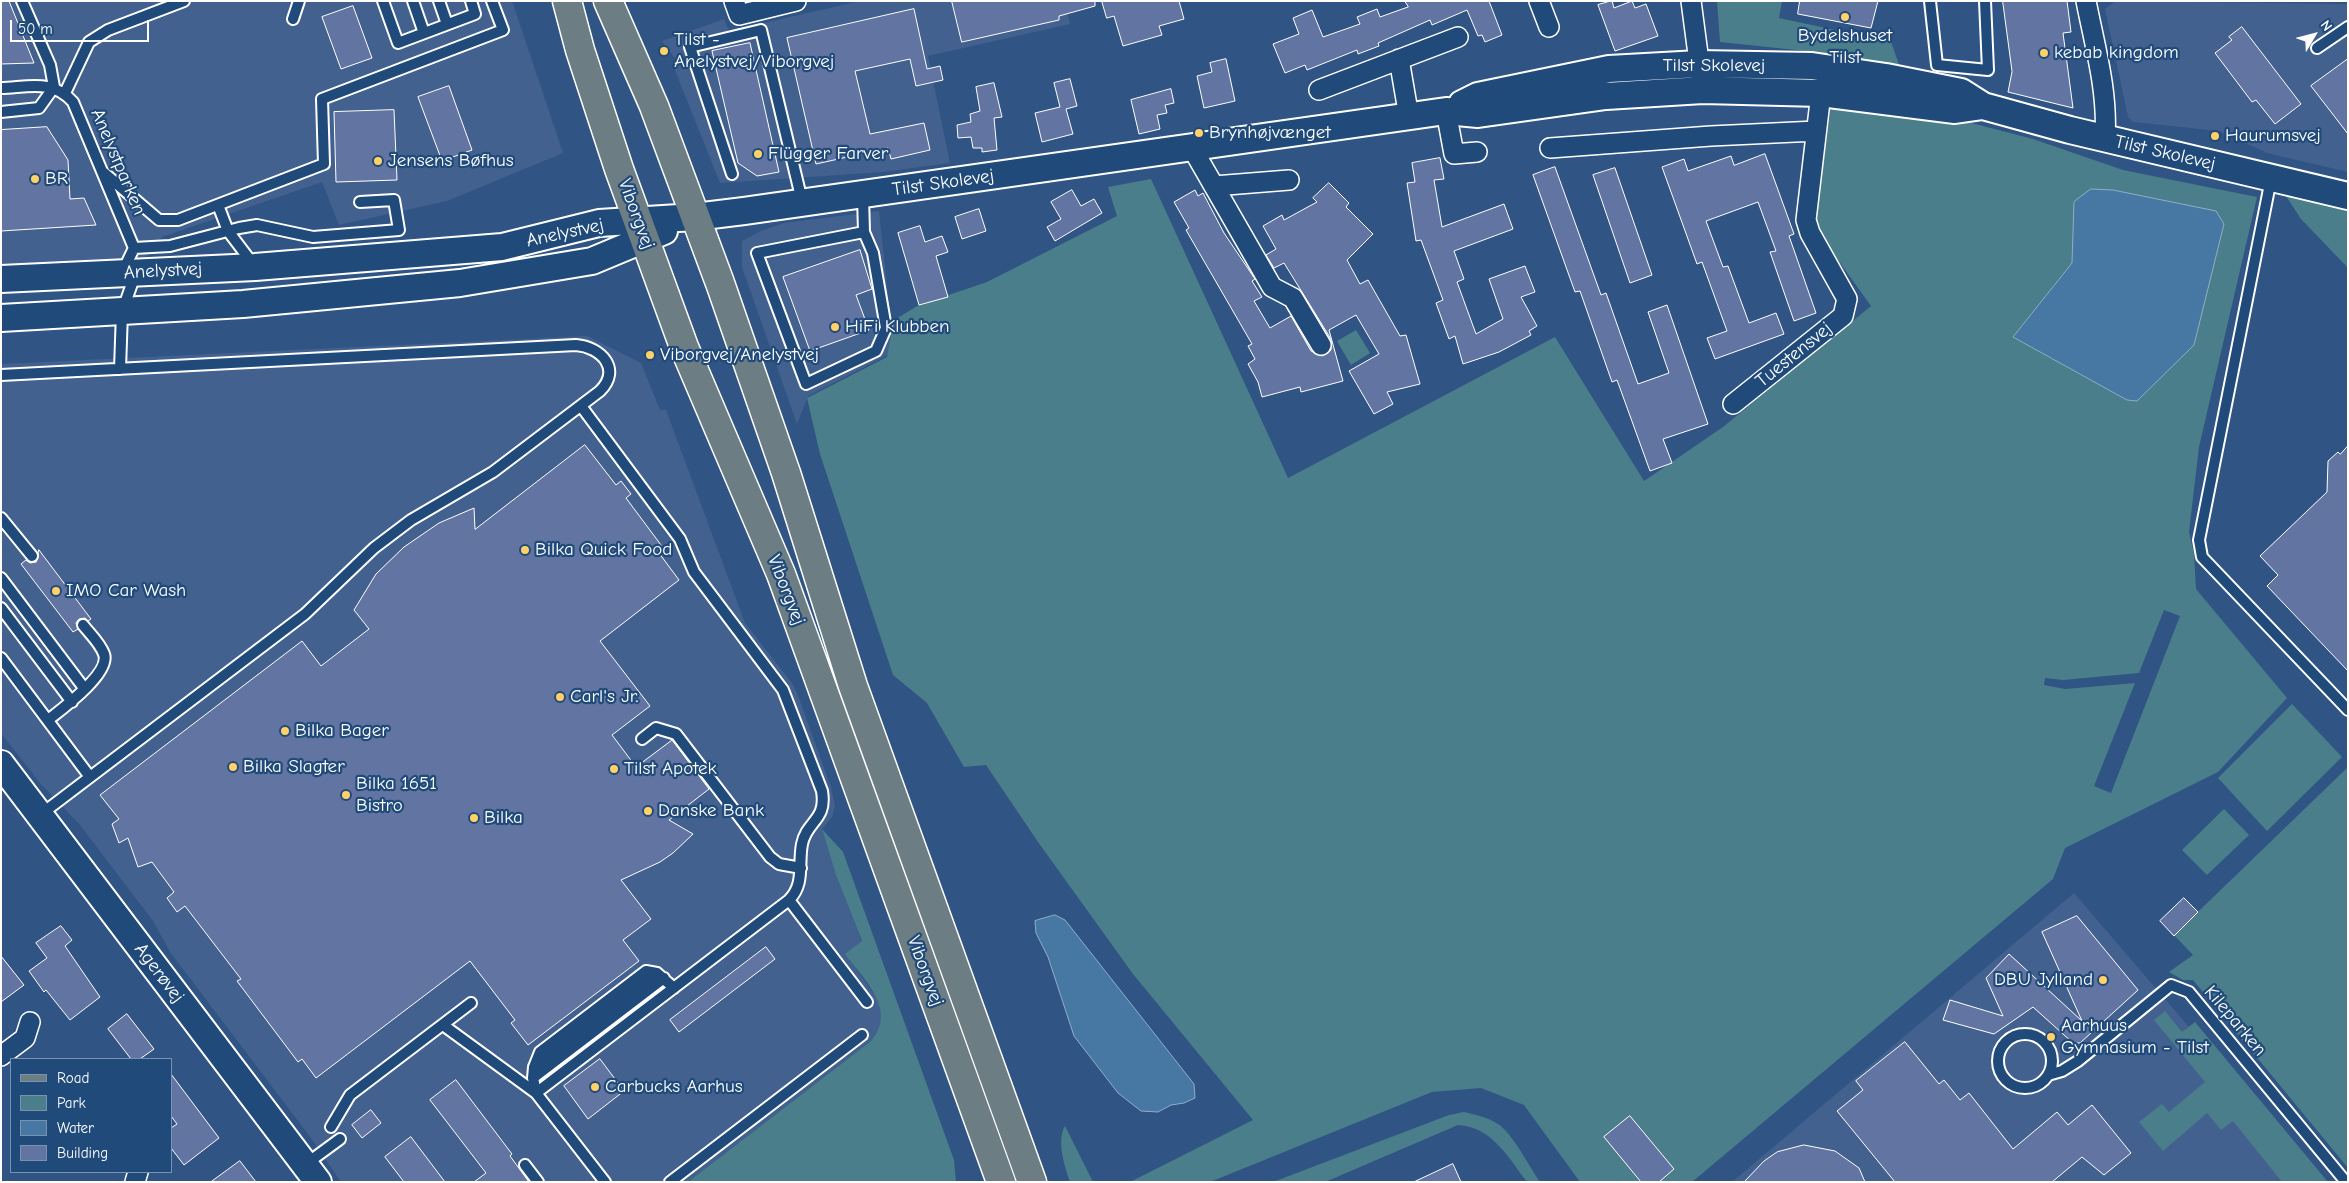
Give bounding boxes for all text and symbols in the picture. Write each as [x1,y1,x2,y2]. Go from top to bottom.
scale bar [12,10,151,42]
north arrow [2289,10,2339,60]
marker: Bydelshuset Tilst [1839,11,1851,23]
text: N [2317,17,2336,34]
text: 50 m [18,20,53,38]
place label: Bydelshuset Tilst [1798,25,1892,69]
place label: Tilst - Anelystvej/Viborgvej [674,29,834,73]
place label: kebab kingdom [2054,42,2179,64]
marker: Tilst - Anelystvej/Viborgvej [658,45,670,57]
marker: kebab kingdom [2038,47,2050,59]
street label: Tilst Skolevej [1663,55,1765,77]
street label: Anelystparken [85,105,151,219]
place label: Brynhøjvænget [1209,122,1331,144]
place label: Haurumsvej [2225,125,2321,147]
marker: Brynhøjvænget [1193,127,1205,139]
street label: Tilst Skolevej [2112,130,2218,176]
marker: Haurumsvej [2209,130,2221,142]
place label: Flügger Farver [768,143,888,165]
marker: Flügger Farver [752,148,764,160]
place label: Jensens Bøfhus [388,150,514,172]
marker: Jensens Bøfhus [372,155,384,167]
street label: Tilst Skolevej [891,165,995,201]
place label: BR [45,168,68,190]
marker: BR [29,173,41,185]
street label: Viborgvej [613,176,659,252]
street label: Anelystvej [524,214,606,252]
street label: Anelystvej [123,258,203,284]
place label: HiFi Klubben [845,316,950,338]
street label: Tuestensvej [1751,317,1837,393]
marker: HiFi Klubben [829,321,841,333]
place label: Viborgvej/Anelystvej [660,344,819,366]
marker: Viborgvej/Anelystvej [644,349,656,361]
place label: Bilka Quick Food [535,539,672,561]
marker: Bilka Quick Food [519,544,531,556]
street label: Viborgvej [762,552,810,628]
place label: IMO Car Wash [66,580,186,602]
marker: IMO Car Wash [50,585,62,597]
place label: Carl's Jr. [570,686,638,708]
marker: Carl's Jr. [554,691,566,703]
place label: Bilka Bager [295,720,389,742]
marker: Bilka Bager [279,725,291,737]
place label: Bilka Slagter [243,756,345,778]
place label: Tilst Apotek [624,758,717,780]
marker: Bilka Slagter [227,761,239,773]
marker: Tilst Apotek [608,763,620,775]
place label: Bilka 1651 Bistro [356,773,437,817]
marker: Bilka 1651 Bistro [340,789,352,801]
place label: Danske Bank [658,800,764,822]
marker: Danske Bank [642,805,654,817]
place label: Bilka [484,807,523,829]
marker: Bilka [468,812,480,824]
street label: Viborgvej [902,933,948,1009]
street label: Agerøvej [129,939,189,1007]
place label: DBU Jylland [1994,969,2093,991]
marker: DBU Jylland [2097,974,2109,986]
street label: Kileparken [2199,981,2271,1061]
place label: Aarhuus Gymnasium - Tilst [2061,1015,2209,1059]
marker: Aarhuus Gymnasium - Tilst [2045,1031,2057,1043]
legend [10,1058,172,1173]
text: Road [57,1069,89,1087]
place label: Carbucks Aarhus [605,1076,743,1098]
marker: Carbucks Aarhus [589,1081,601,1093]
text: Park [57,1094,86,1112]
text: Water [57,1119,94,1137]
text: Building [57,1144,108,1162]

